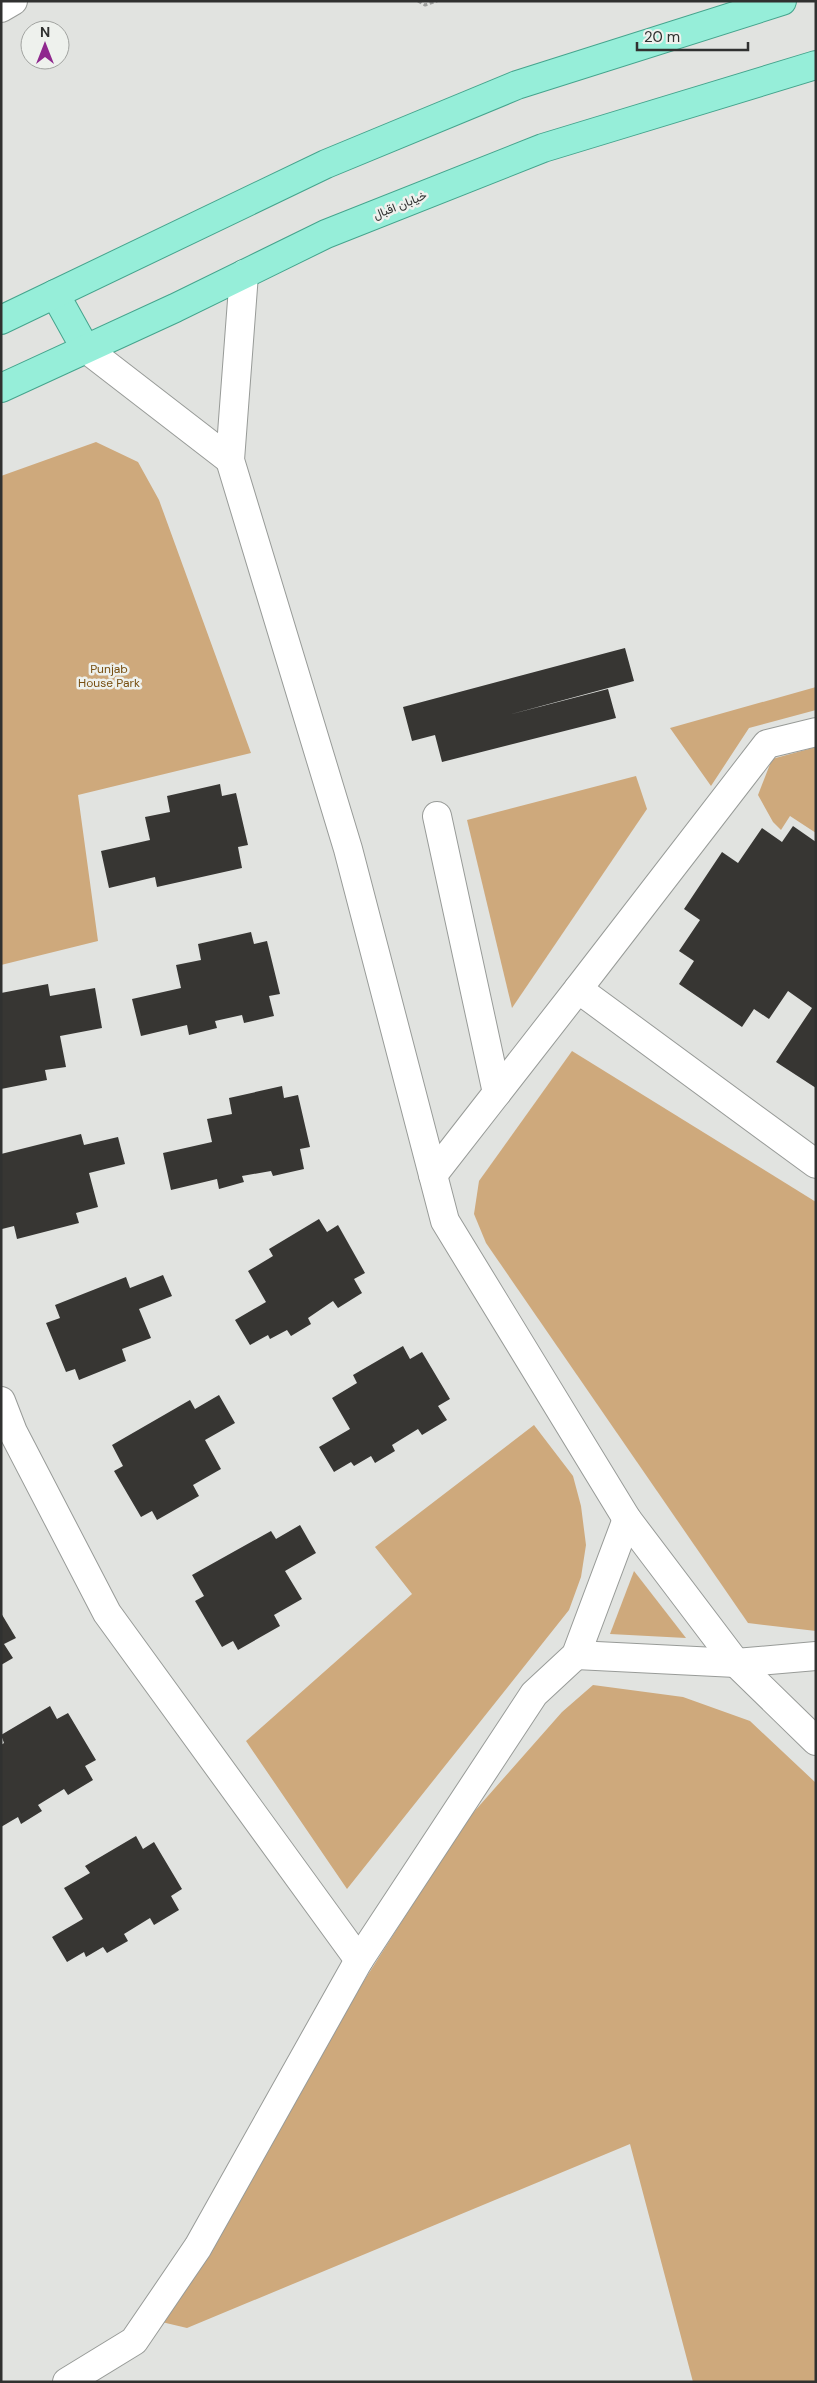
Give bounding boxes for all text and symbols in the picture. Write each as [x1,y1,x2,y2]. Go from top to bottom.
north arrow [20,20,70,70]
scale bar [637,20,748,52]
text: N [40,23,50,41]
text: 20 m [644,27,680,47]
street label: خیابان اقبال [371,187,429,223]
park label: Punjab House Park [78,661,140,691]

